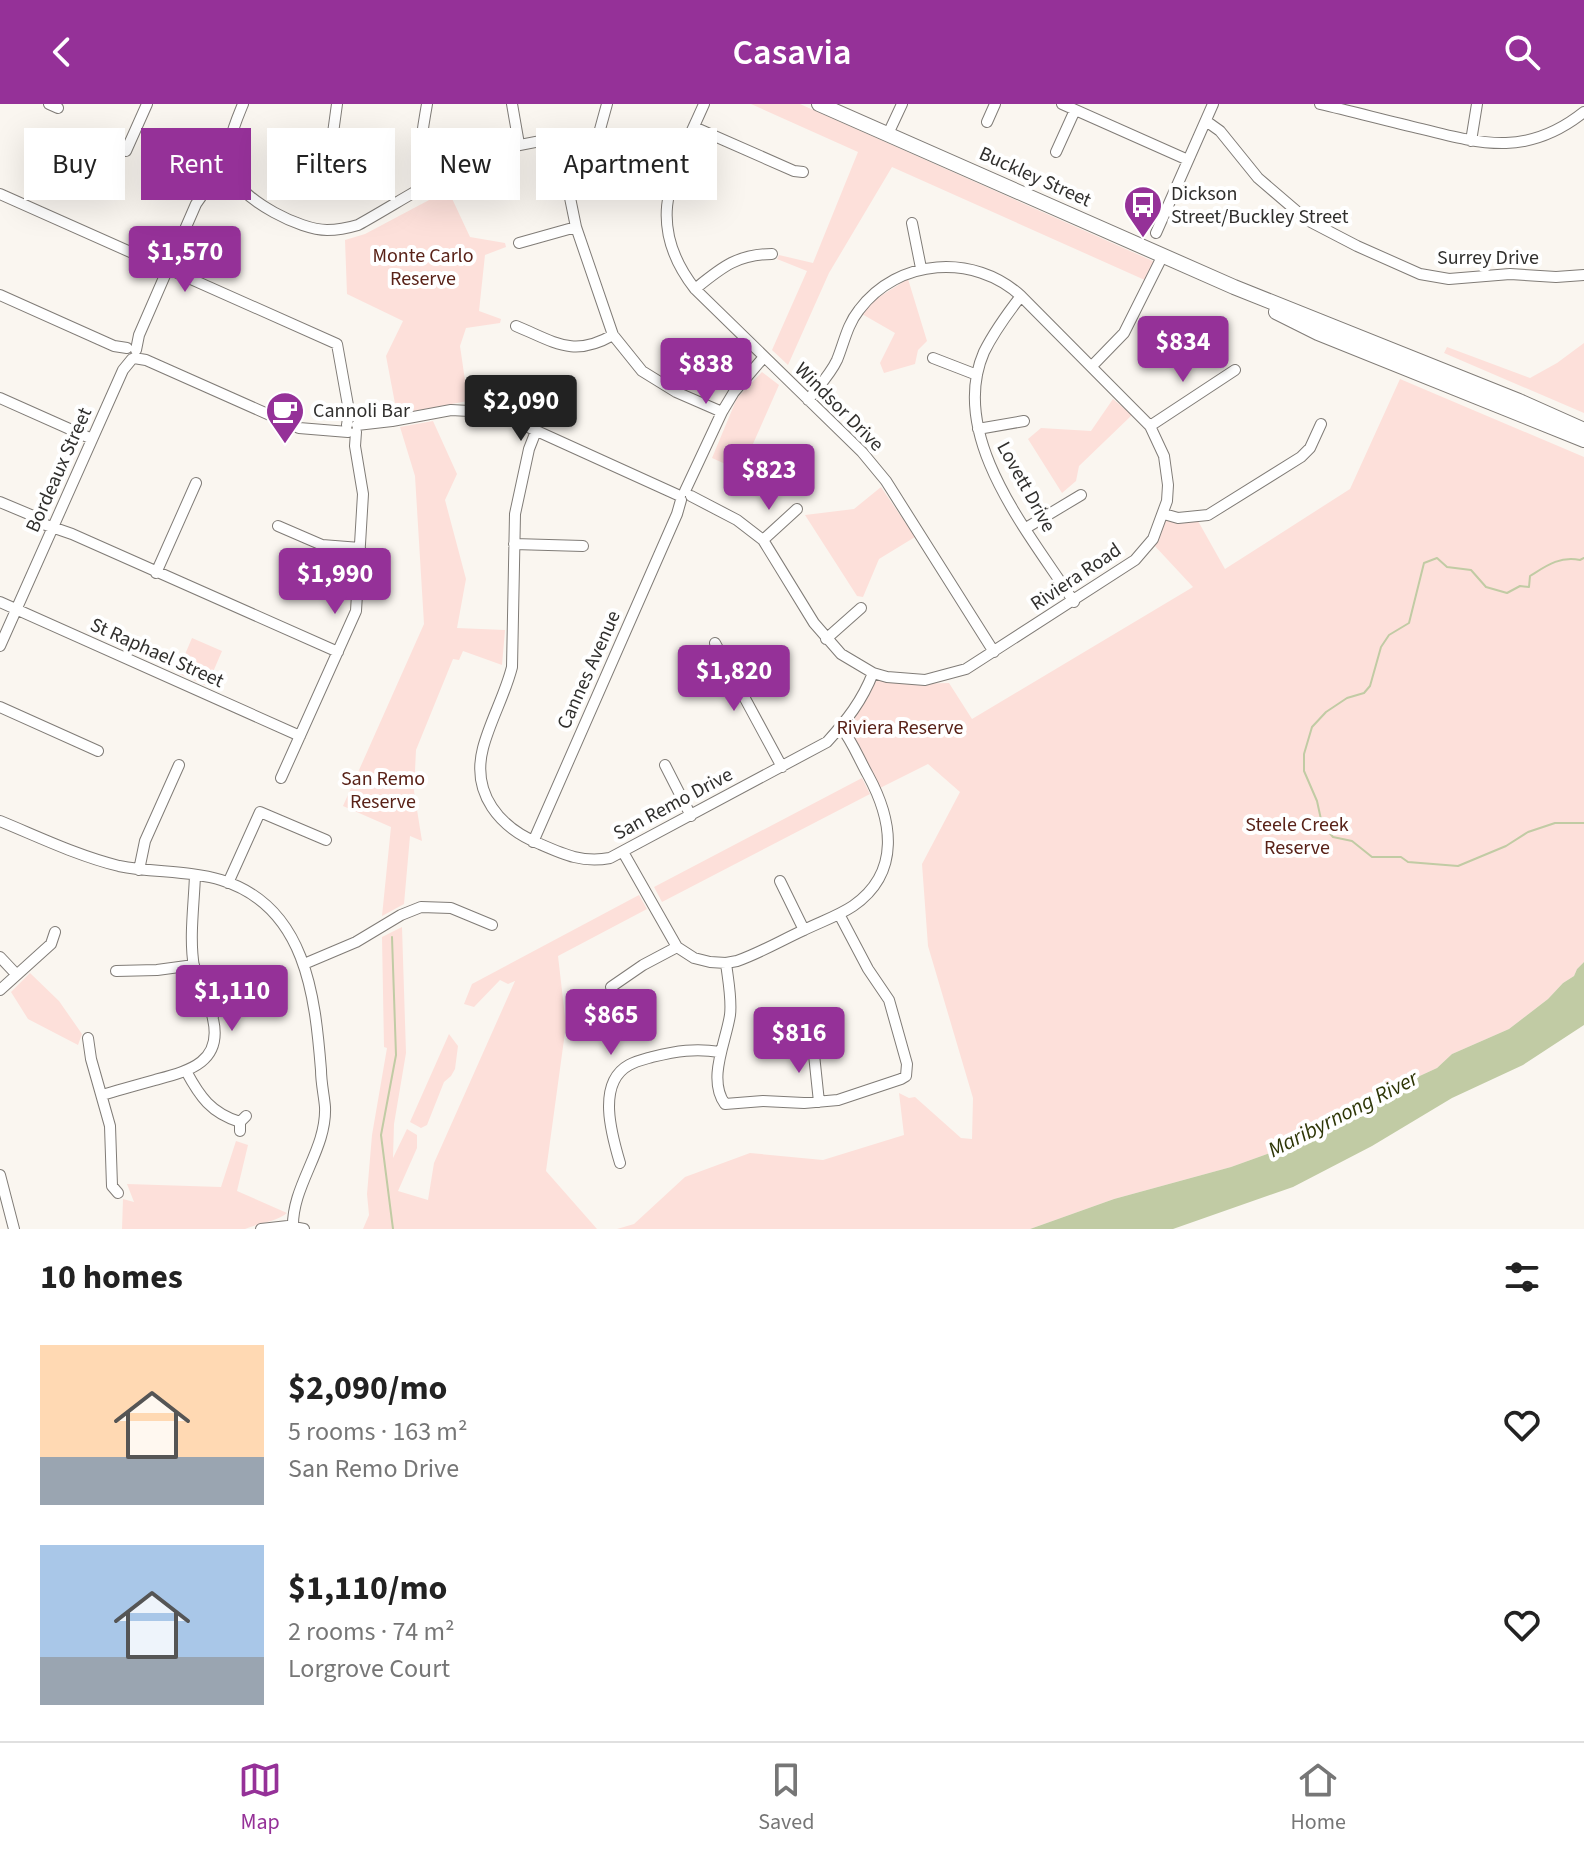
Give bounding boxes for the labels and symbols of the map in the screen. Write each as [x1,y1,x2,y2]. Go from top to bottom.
street label: Buckley Street [974,140,1096,214]
place label: Dickson Street/Buckley Street [1171,180,1349,231]
bus stop icon: Dickson Street/Buckley Street [1122,184,1164,239]
pin: $1,570 [120,226,250,294]
park label: Monte Carlo Reserve [372,242,474,293]
street label: Surrey Drive [1437,244,1539,272]
pin: $834 [1136,316,1230,384]
pin: $838 [659,338,753,406]
street label: Windsor Drive [788,356,890,458]
pin: $2,090 [456,375,586,443]
cafe icon: Cannoli Bar [264,390,306,445]
place label: Cannoli Bar [313,397,410,425]
street label: Bordeaux Street [19,403,99,537]
street label: Lovett Drive [990,437,1062,537]
pin: $823 [722,444,816,512]
street label: Riviera Road [1025,536,1127,618]
pin: $1,990 [270,548,400,616]
street label: Cannes Avenue [550,606,628,734]
street label: St Raphael Street [86,611,228,695]
pin: $1,820 [669,645,799,713]
park label: Riviera Reserve [836,714,964,742]
street label: San Remo Drive [608,761,738,847]
park label: San Remo Reserve [341,765,425,816]
park label: Steele Creek Reserve [1245,811,1349,862]
pin: $1,110 [167,965,297,1033]
pin: $865 [564,989,658,1057]
pin: $816 [752,1007,846,1075]
water label: Maribyrnong River [1262,1062,1425,1166]

